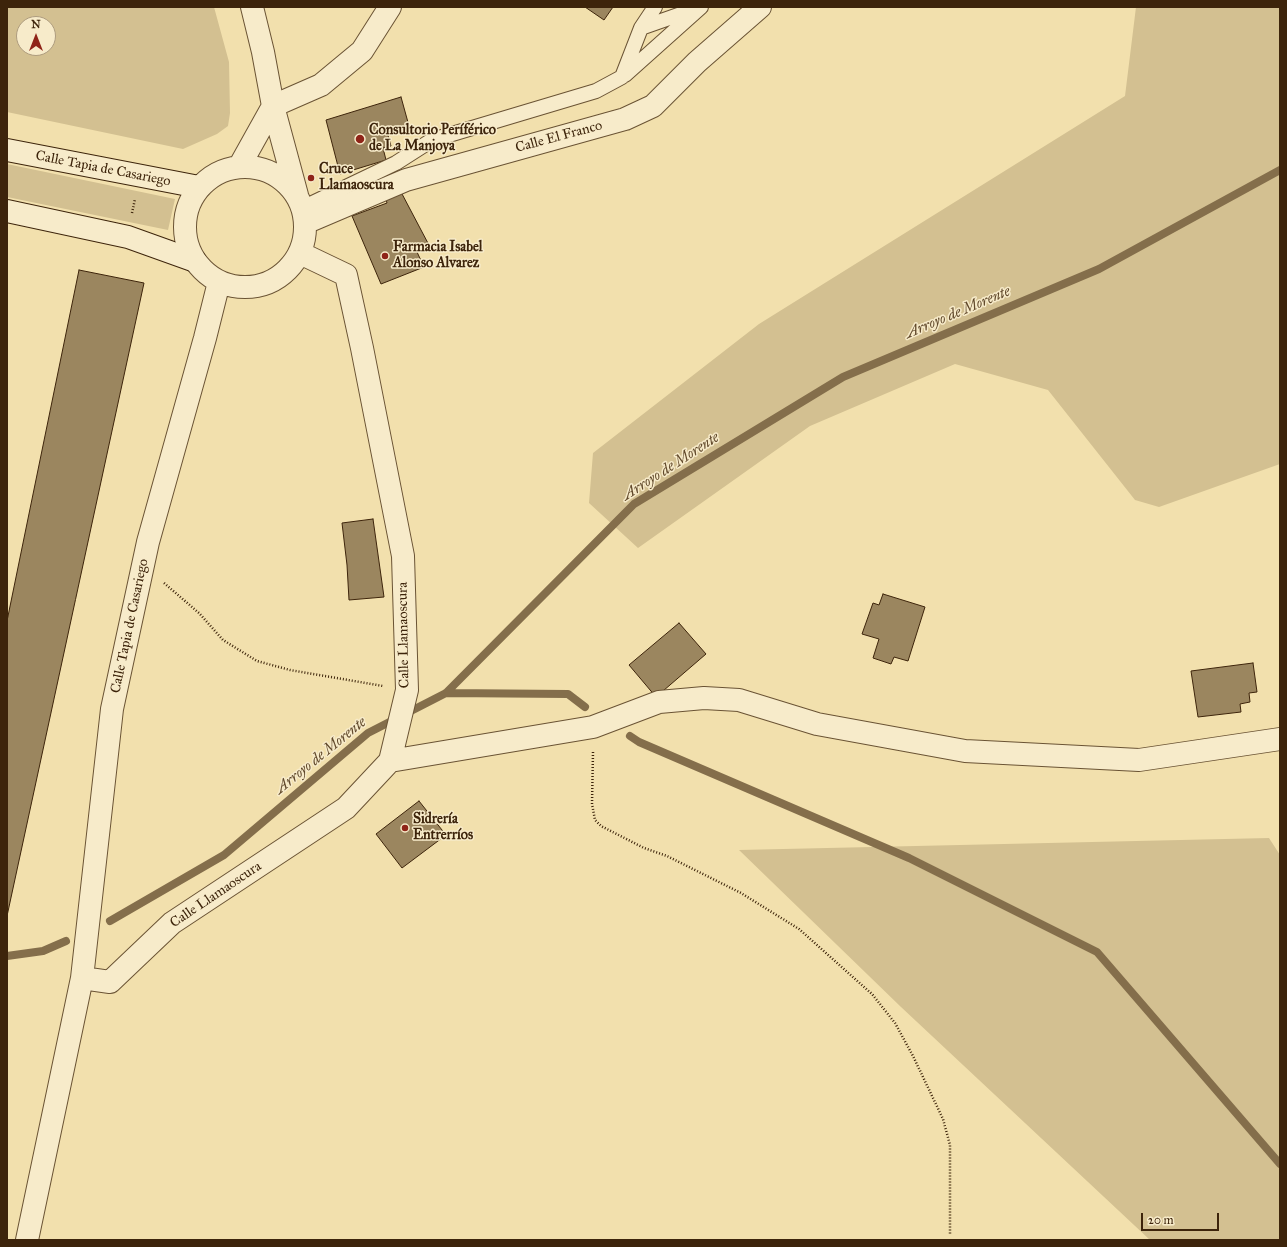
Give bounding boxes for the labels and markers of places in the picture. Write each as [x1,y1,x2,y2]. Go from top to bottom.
place label: Consultorio Períférico de La Manjoya [369,123,496,156]
marker: Consultorio Períférico de La Manjoya [354,133,366,145]
place label: Cruce Llamaoscura [319,162,394,194]
marker: Cruce Llamaoscura [306,173,316,183]
place label: Farmacia Isabel Alonso Alvarez [393,240,483,272]
marker: Farmacia Isabel Alonso Alvarez [380,251,390,261]
place label: Sidrería Entrerríos [413,812,473,844]
marker: Sidrería Entrerríos [400,823,410,833]

